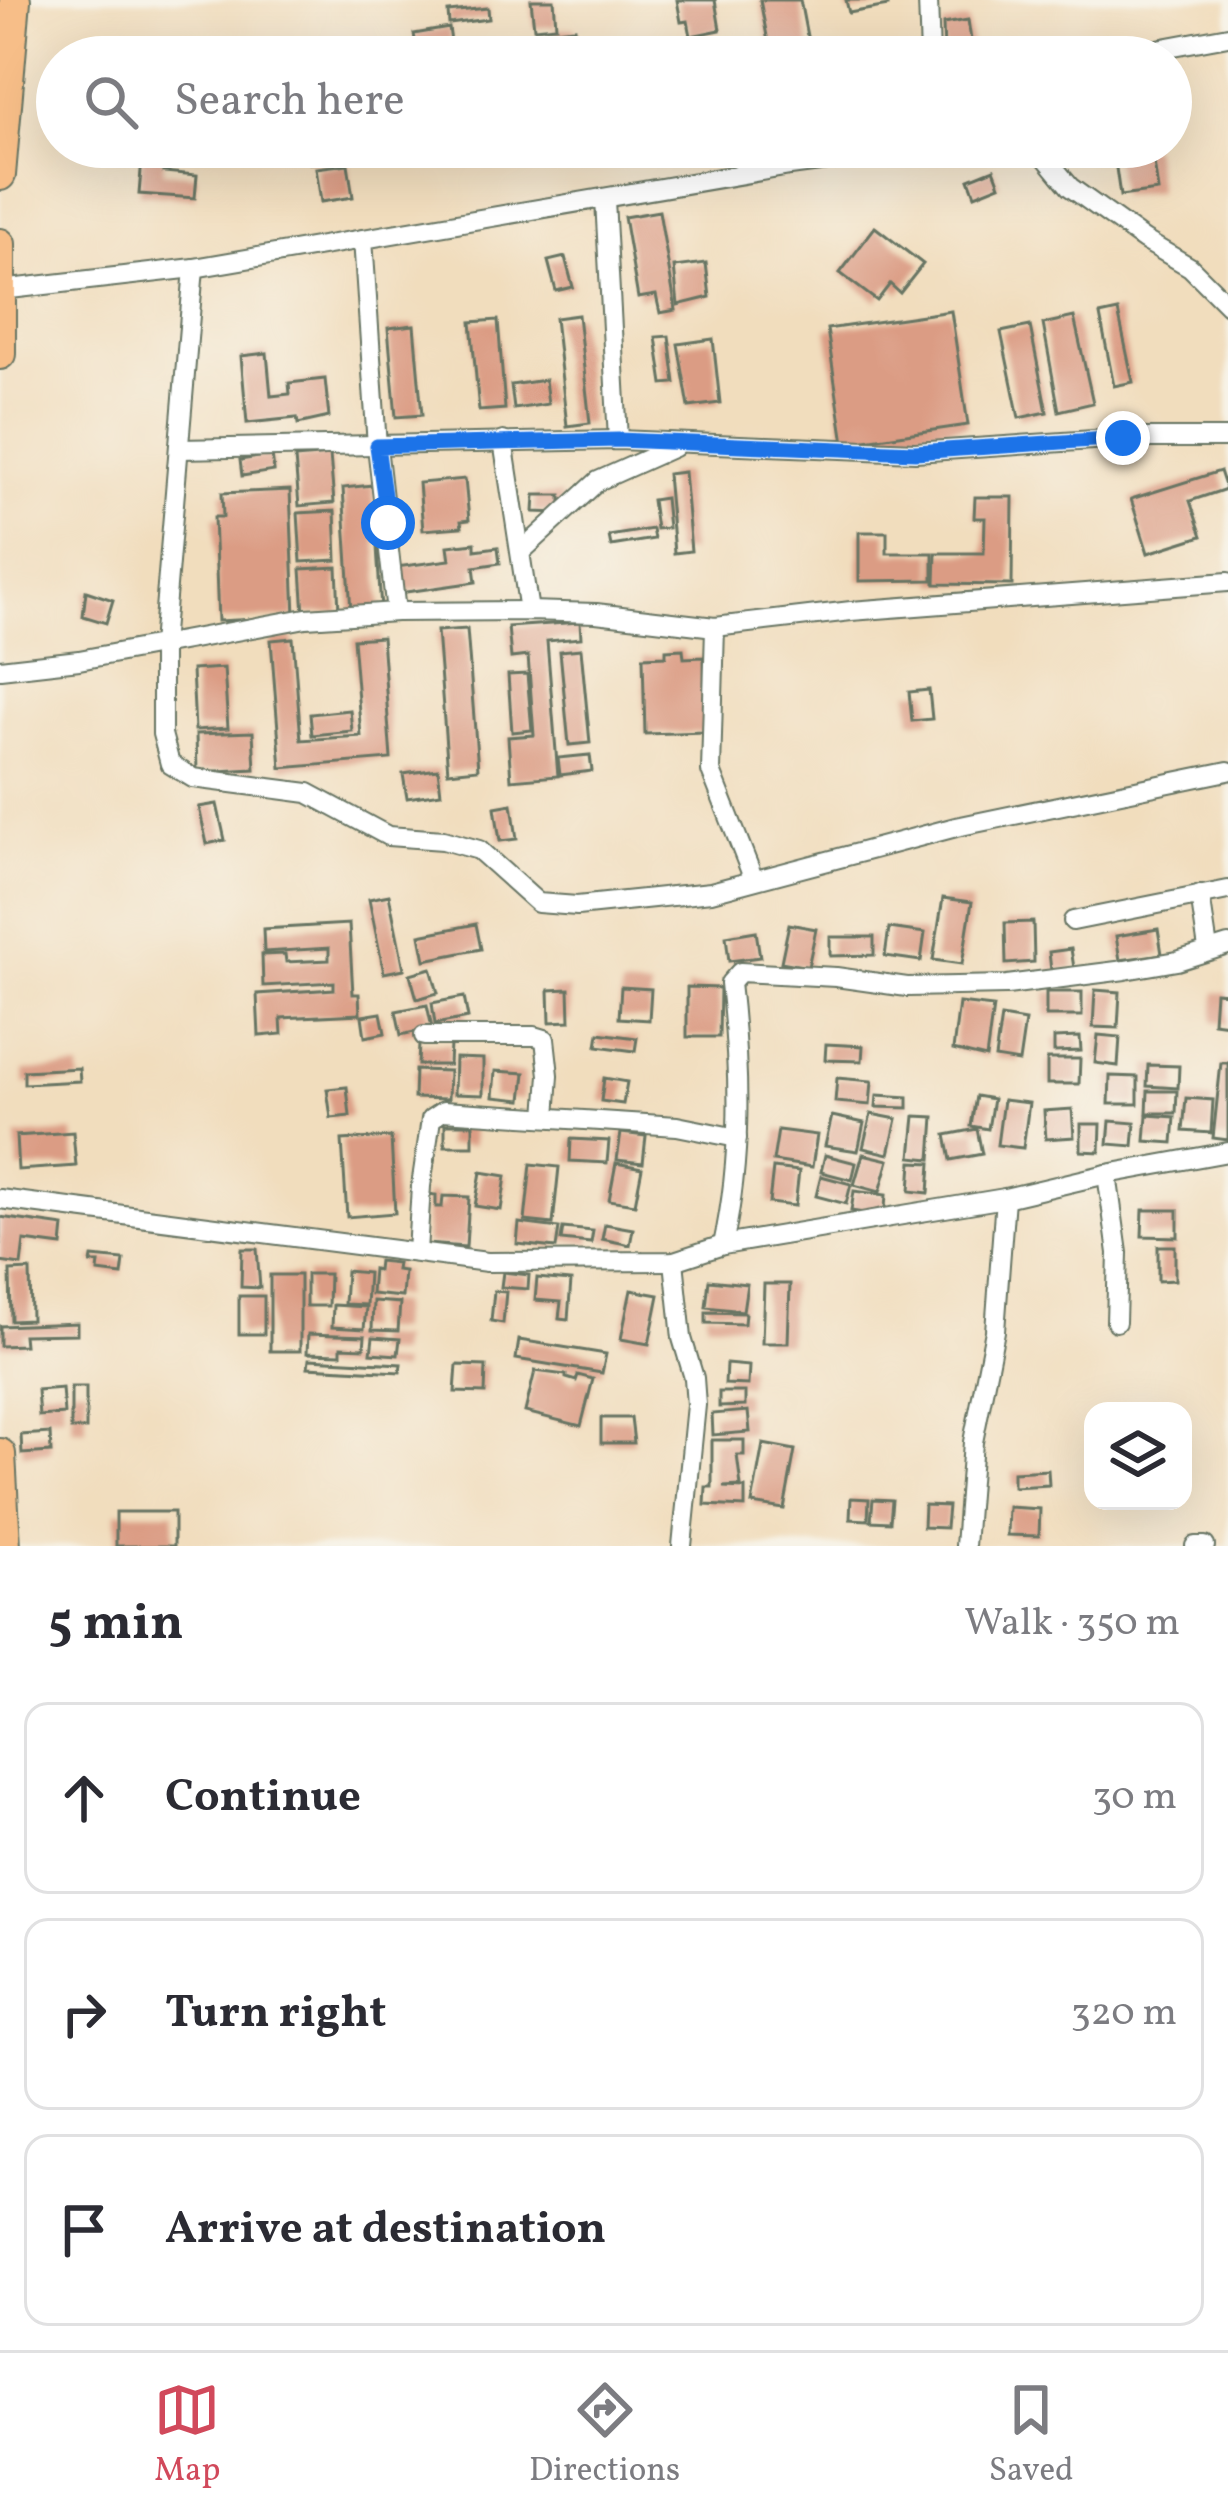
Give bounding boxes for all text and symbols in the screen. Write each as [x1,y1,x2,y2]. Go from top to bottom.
search box [36,36,1192,168]
icon: search [78,69,144,135]
text: Search here [174,71,405,134]
route end [1096,411,1150,465]
route start [361,496,415,550]
map controls [1084,1402,1192,1510]
button: layers [1084,1402,1192,1510]
text: 5 min [48,1589,184,1660]
text: Walk · 350 m [964,1597,1180,1651]
icon: ahead [51,1765,117,1831]
text: Continue [165,1767,361,1830]
text: 30 m [1092,1771,1177,1825]
icon: right [51,1981,117,2047]
text: Turn right [165,1983,386,2046]
text: 320 m [1071,1987,1177,2041]
icon: arrive [51,2197,117,2263]
text: Arrive at destination [165,2199,606,2262]
tab: Map [154,2377,220,2495]
tab: Directions [529,2377,680,2495]
tab: Saved [989,2377,1074,2495]

